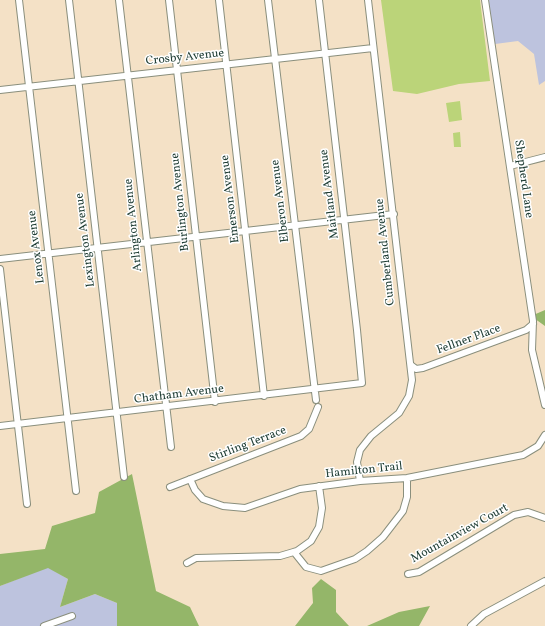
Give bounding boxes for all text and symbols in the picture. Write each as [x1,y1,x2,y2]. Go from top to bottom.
street label: Crosby Avenue [145,47,225,69]
street label: Shepherd Lane [510,139,536,219]
street label: Maitland Avenue [317,148,343,240]
street label: Burlington Avenue [169,152,193,252]
street label: Emerson Avenue [218,154,244,244]
street label: Elberon Avenue [269,159,293,243]
street label: Arlington Avenue [122,178,146,272]
street label: Lexington Avenue [73,192,99,288]
street label: Cumberland Avenue [373,198,399,306]
street label: Lenox Avenue [25,210,49,284]
street label: Fellner Place [435,322,503,358]
street label: Chatham Avenue [133,382,225,408]
street label: Stirling Terrace [207,424,289,466]
street label: Hamilton Trail [325,460,403,482]
street label: Mountainview Court [409,501,511,567]

